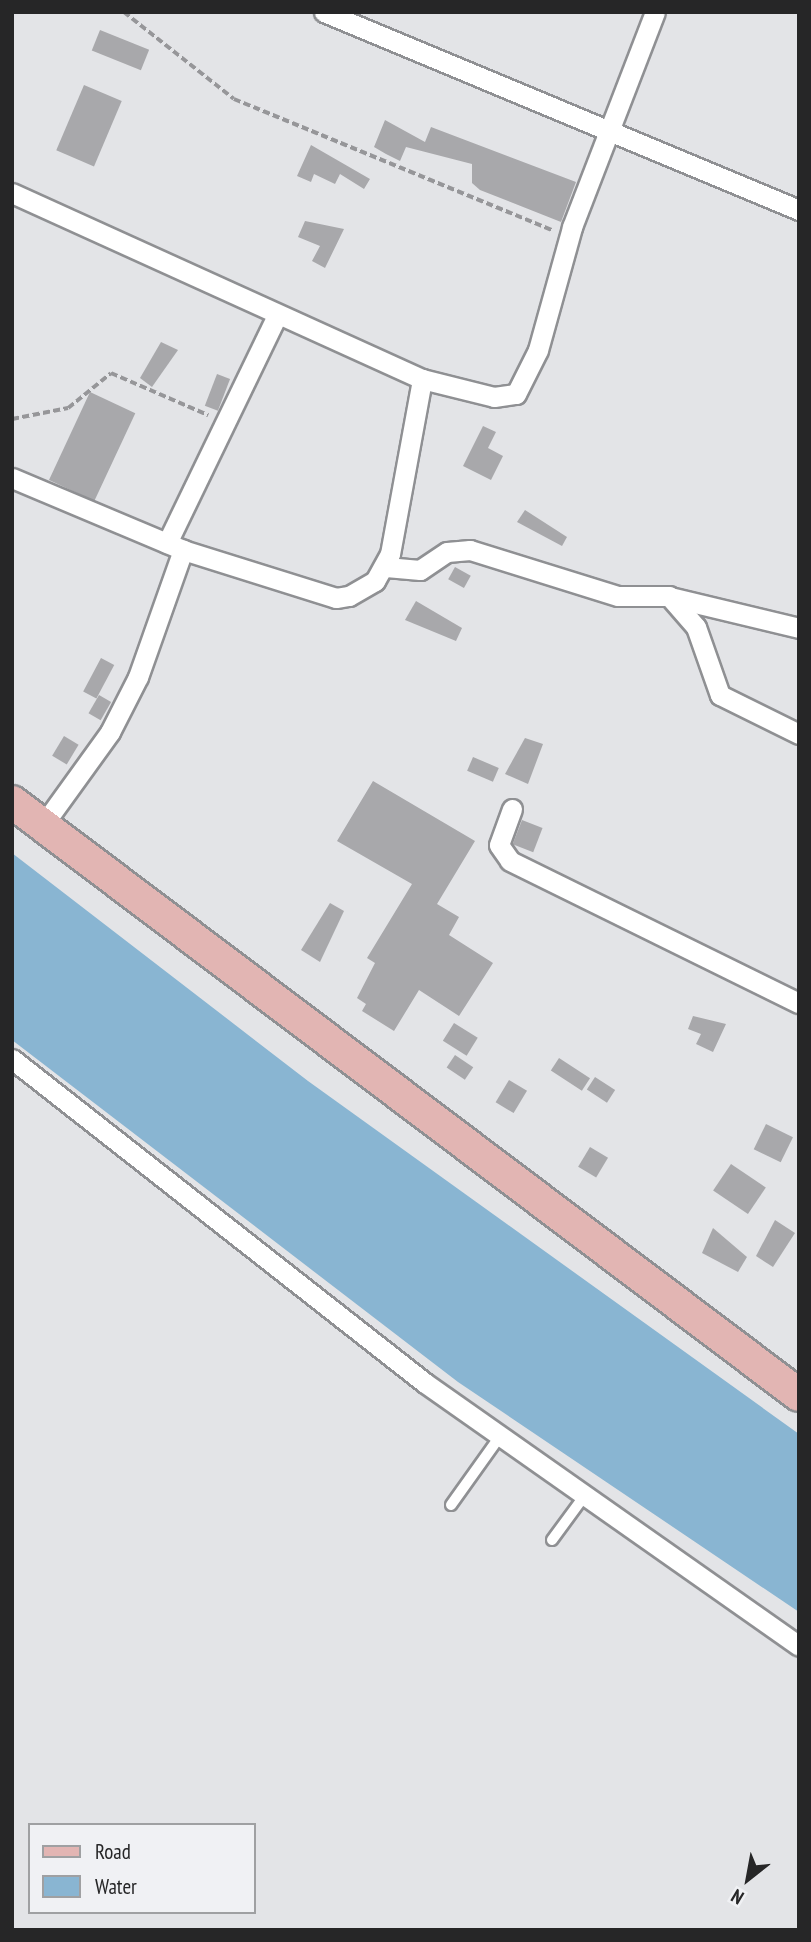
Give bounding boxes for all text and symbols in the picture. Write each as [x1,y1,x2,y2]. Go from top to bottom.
legend [28,1823,256,1914]
text: Road [95,1838,131,1865]
north arrow [713,1844,783,1914]
text: Water [95,1873,137,1900]
text: N [727,1884,748,1910]

